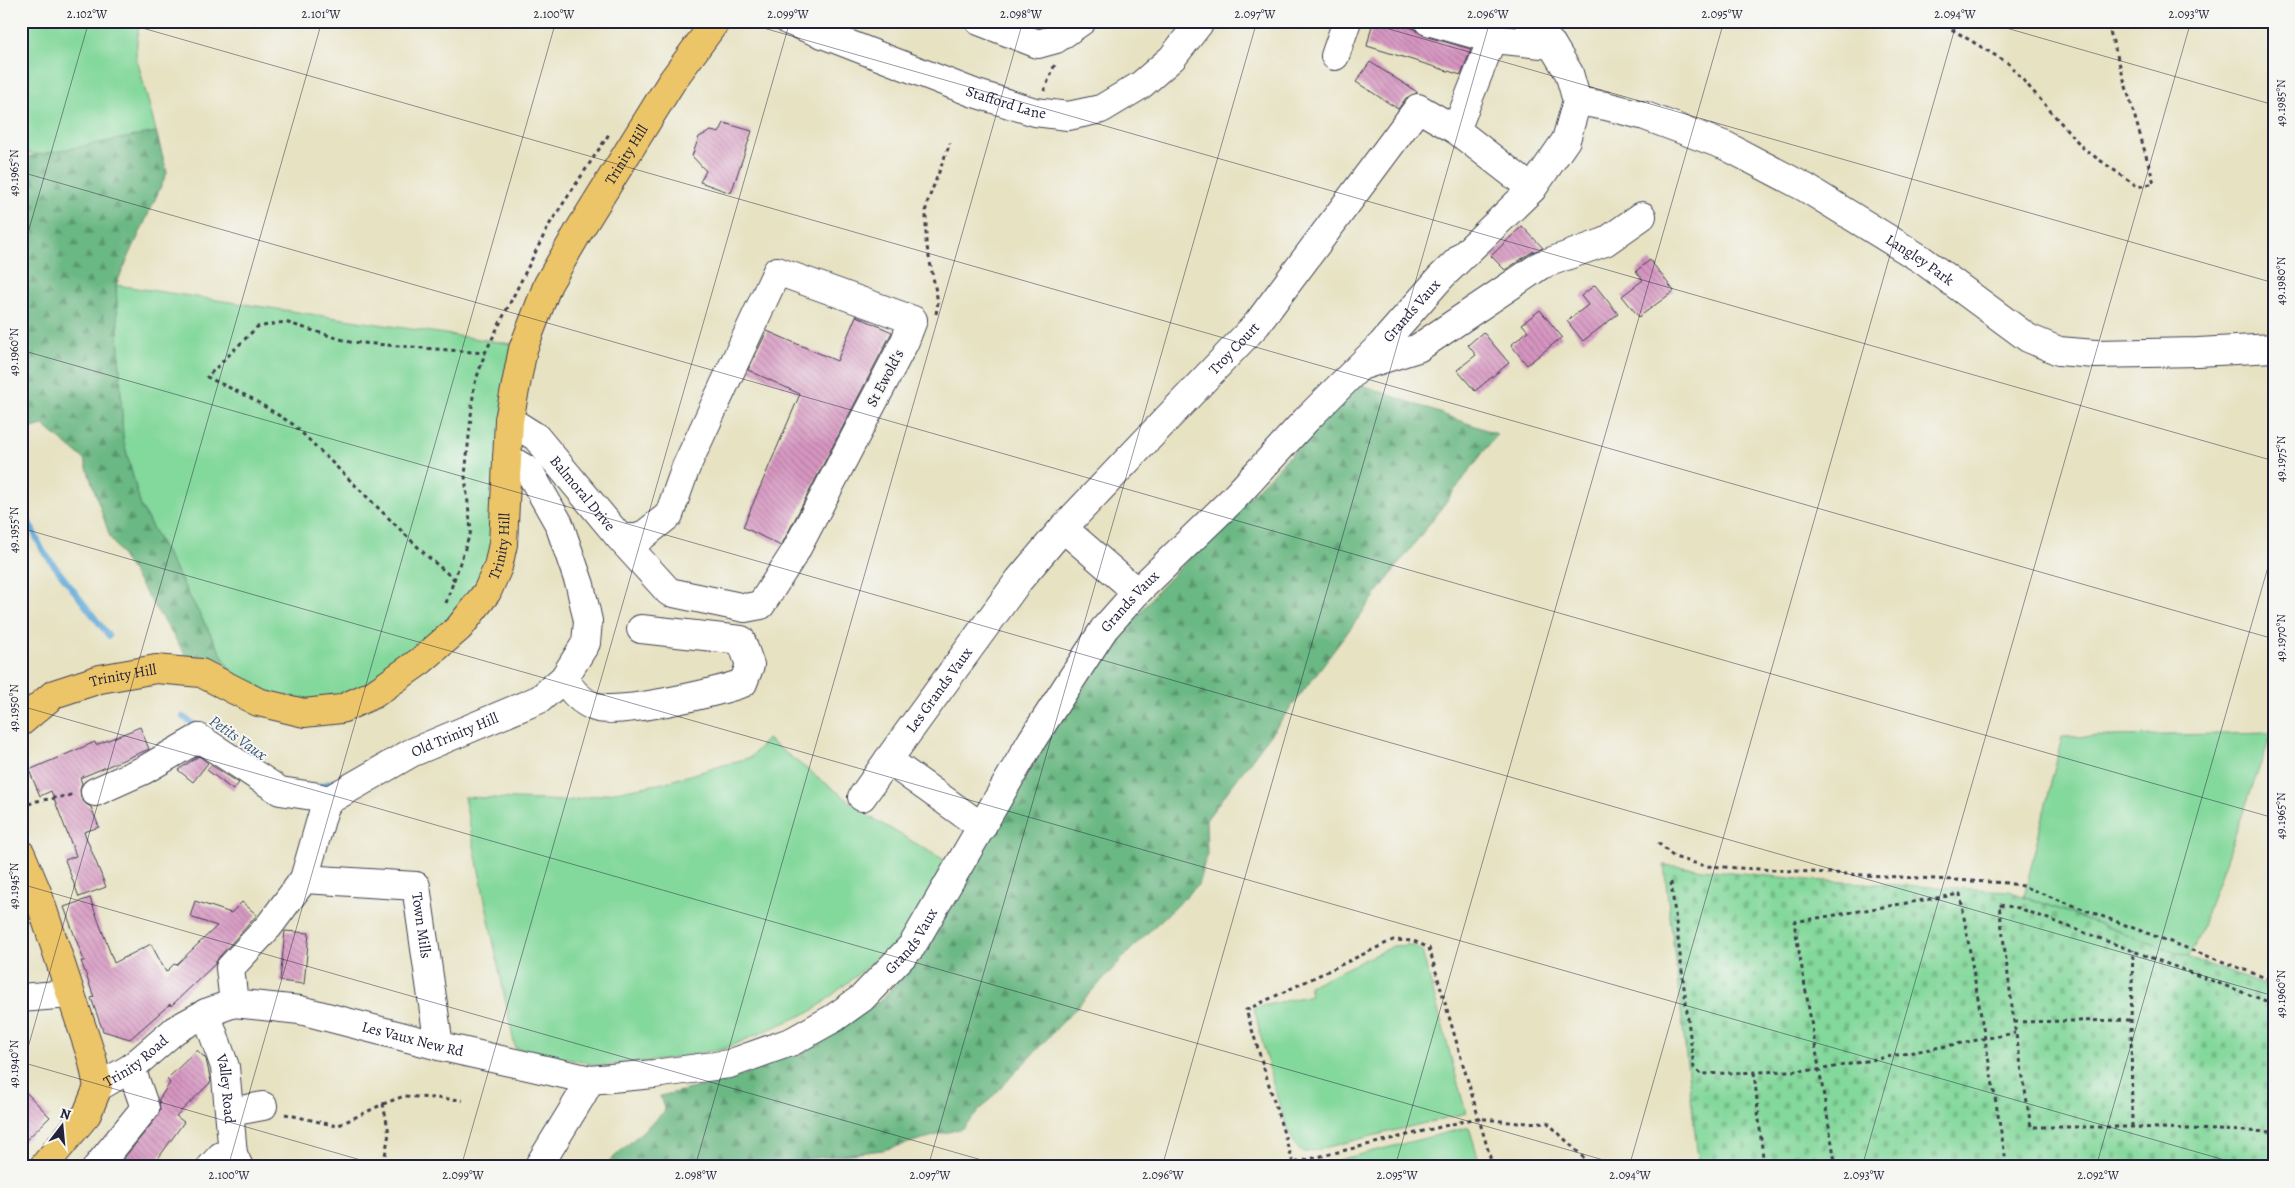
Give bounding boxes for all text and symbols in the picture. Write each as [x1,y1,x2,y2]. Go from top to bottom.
text: 2.102°W [67,6,108,22]
text: 2.101°W [302,6,341,22]
text: 2.100°W [533,6,575,22]
text: 2.099°W [767,6,810,22]
text: 2.098°W [1000,6,1043,22]
text: 2.097°W [1234,6,1276,22]
text: 2.096°W [1467,6,1510,22]
text: 2.095°W [1701,6,1743,22]
text: 2.094°W [1934,6,1977,22]
text: 2.093°W [2168,6,2210,22]
text: 49.1985°N [2273,79,2289,127]
street label: Stafford Lane [963,81,1047,123]
street label: Trinity Hill [600,120,653,189]
text: 49.1965°N [6,149,22,197]
street label: Langley Park [1882,230,1959,290]
text: 49.1980°N [2273,256,2289,305]
street label: Grands Vaux [1378,275,1445,346]
street label: Troy Court [1204,317,1264,379]
text: 49.1960°N [6,327,22,376]
street label: St Ewold's [862,346,908,410]
text: 49.1975°N [2273,435,2289,482]
street label: Balmoral Drive [545,451,620,535]
text: 49.1955°N [6,506,22,553]
street label: Trinity Hill [484,512,515,583]
street label: Grands Vaux [1096,566,1163,637]
text: 49.1970°N [2273,614,2289,662]
street label: Les Grands Vaux [901,643,977,737]
street label: Trinity Hill [87,659,158,692]
text: 49.1950°N [6,684,22,732]
street label: Old Trinity Hill [408,708,502,762]
water label: Petits Vaux [205,710,272,766]
text: 49.1965°N [2273,792,2289,840]
text: 49.1945°N [6,862,22,909]
street label: Town Mills [407,891,436,960]
street label: Grands Vaux [880,904,942,979]
text: 49.1960°N [2273,969,2289,1018]
street label: Les Vaux New Rd [360,1016,466,1061]
street label: Trinity Road [100,1030,173,1092]
text: 49.1940°N [6,1040,22,1088]
street label: Valley Road [211,1050,240,1125]
north arrow [38,1100,88,1150]
text: N [58,1103,73,1125]
text: 2.100°W [208,1167,250,1183]
text: 2.099°W [442,1167,485,1183]
text: 2.098°W [675,1167,718,1183]
text: 2.097°W [909,1167,951,1183]
text: 2.096°W [1142,1167,1185,1183]
text: 2.095°W [1376,1167,1418,1183]
text: 2.094°W [1609,1167,1652,1183]
text: 2.093°W [1843,1167,1885,1183]
text: 2.092°W [2077,1167,2120,1183]

